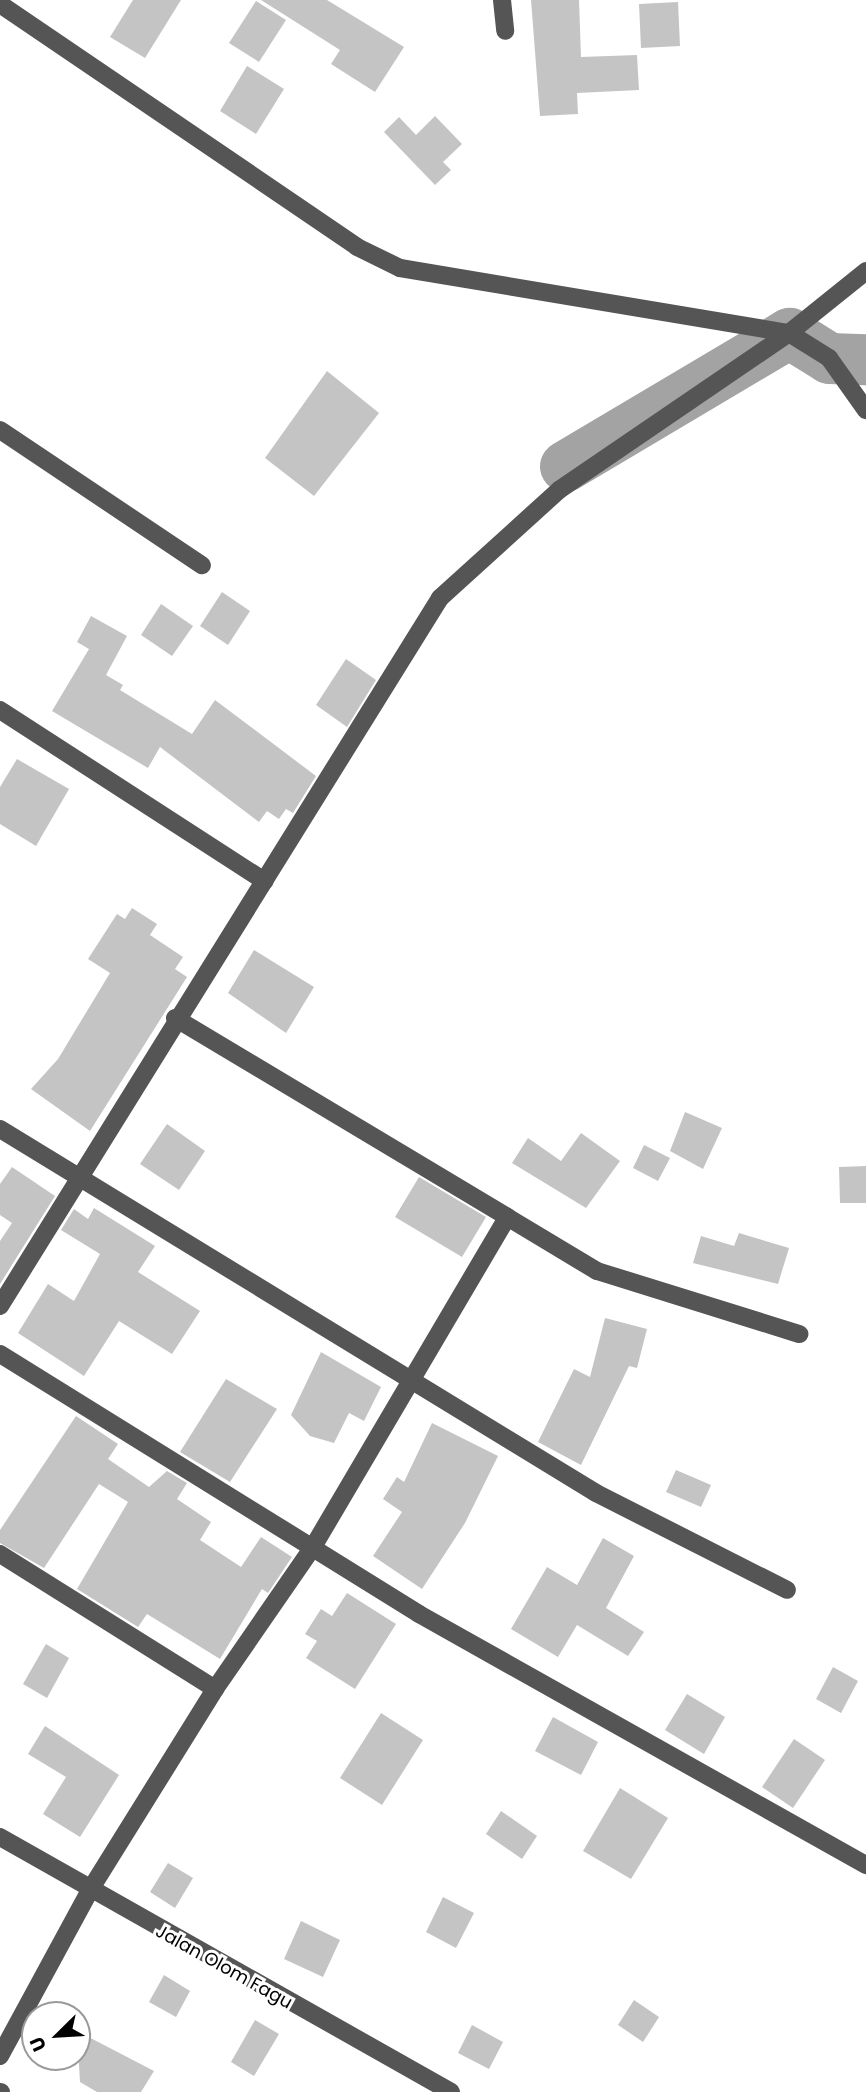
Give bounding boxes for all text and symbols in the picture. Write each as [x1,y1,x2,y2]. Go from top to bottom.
street label: Jalan Olom Fagu [152,1920,296,2014]
north arrow [21,2001,91,2071]
text: U [23,2032,53,2056]

